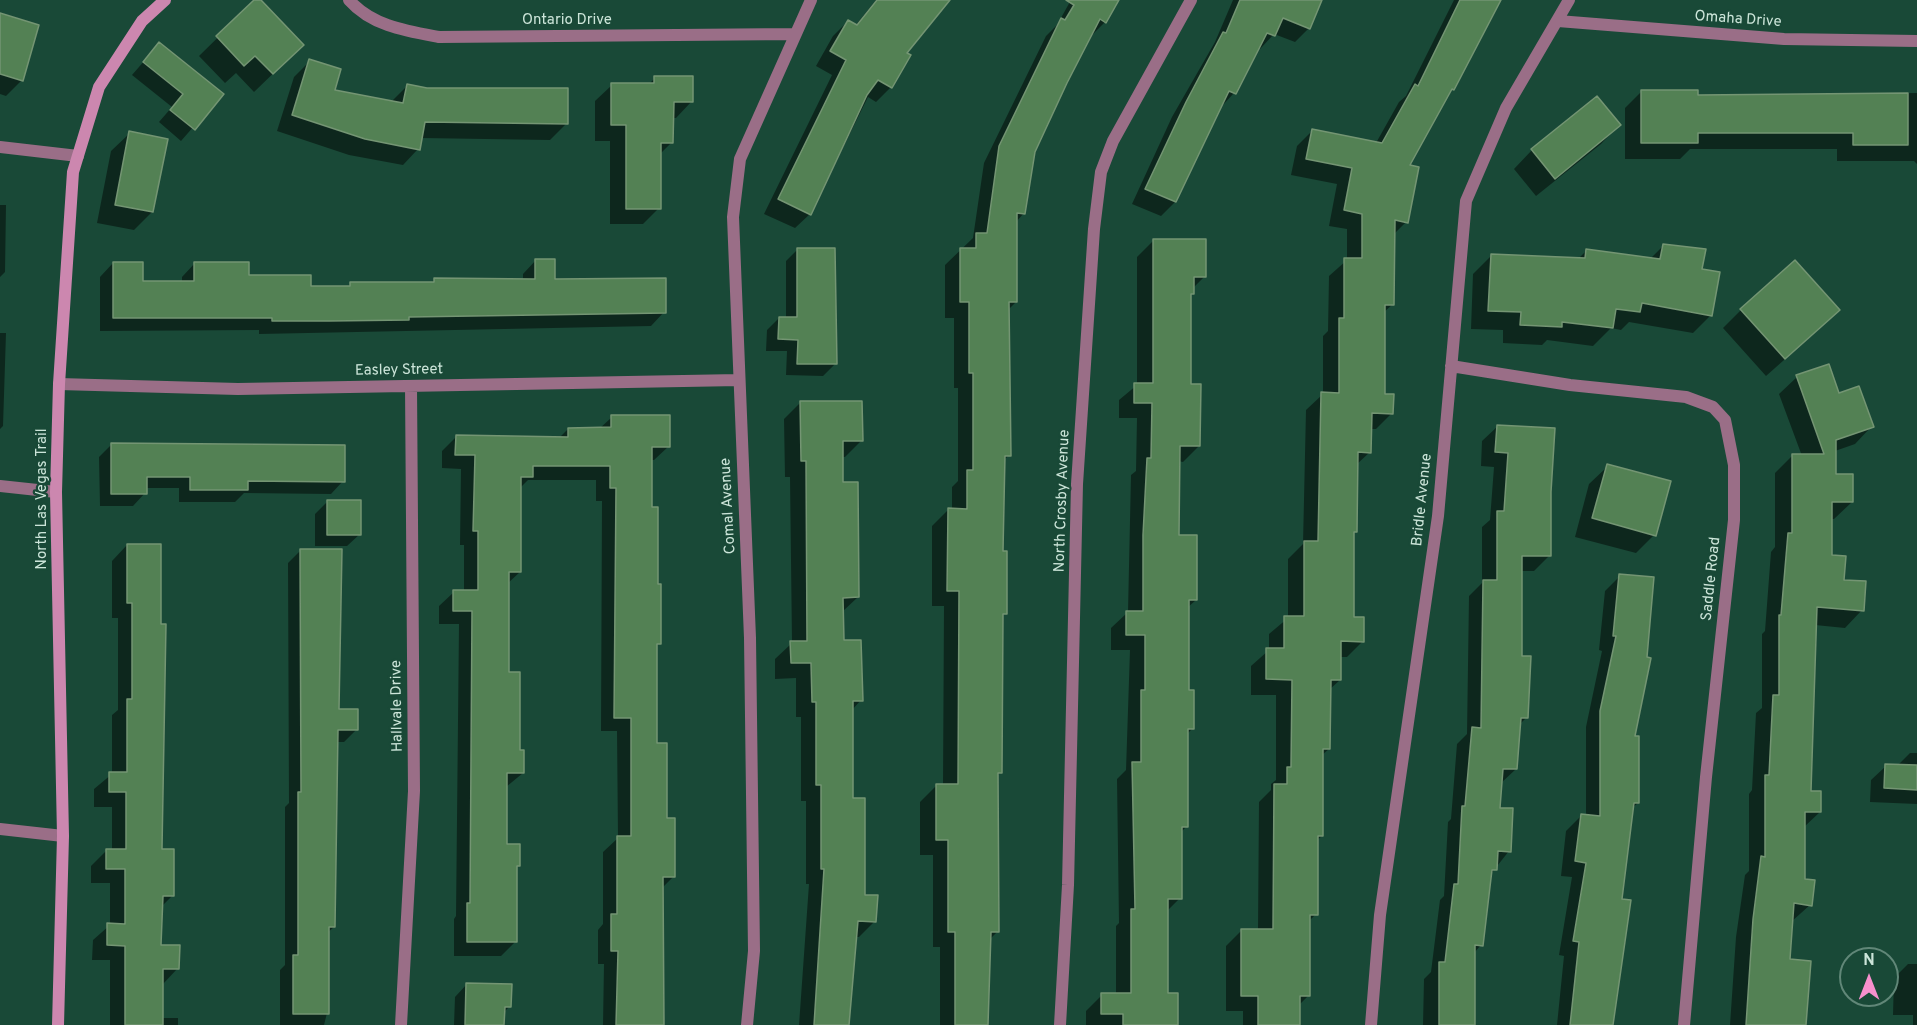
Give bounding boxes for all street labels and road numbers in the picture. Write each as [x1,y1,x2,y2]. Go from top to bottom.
street label: Omaha Drive [1694,8,1782,32]
street label: Ontario Drive [522,12,612,30]
street label: Easley Street [355,361,443,381]
street label: North Las Vegas Trail [34,428,52,570]
street label: North Crosby Avenue [1052,429,1074,573]
street label: Bridle Avenue [1409,453,1437,547]
street label: Comal Avenue [717,457,741,555]
street label: Saddle Road [1699,536,1725,622]
street label: Hallvale Drive [388,660,408,752]

